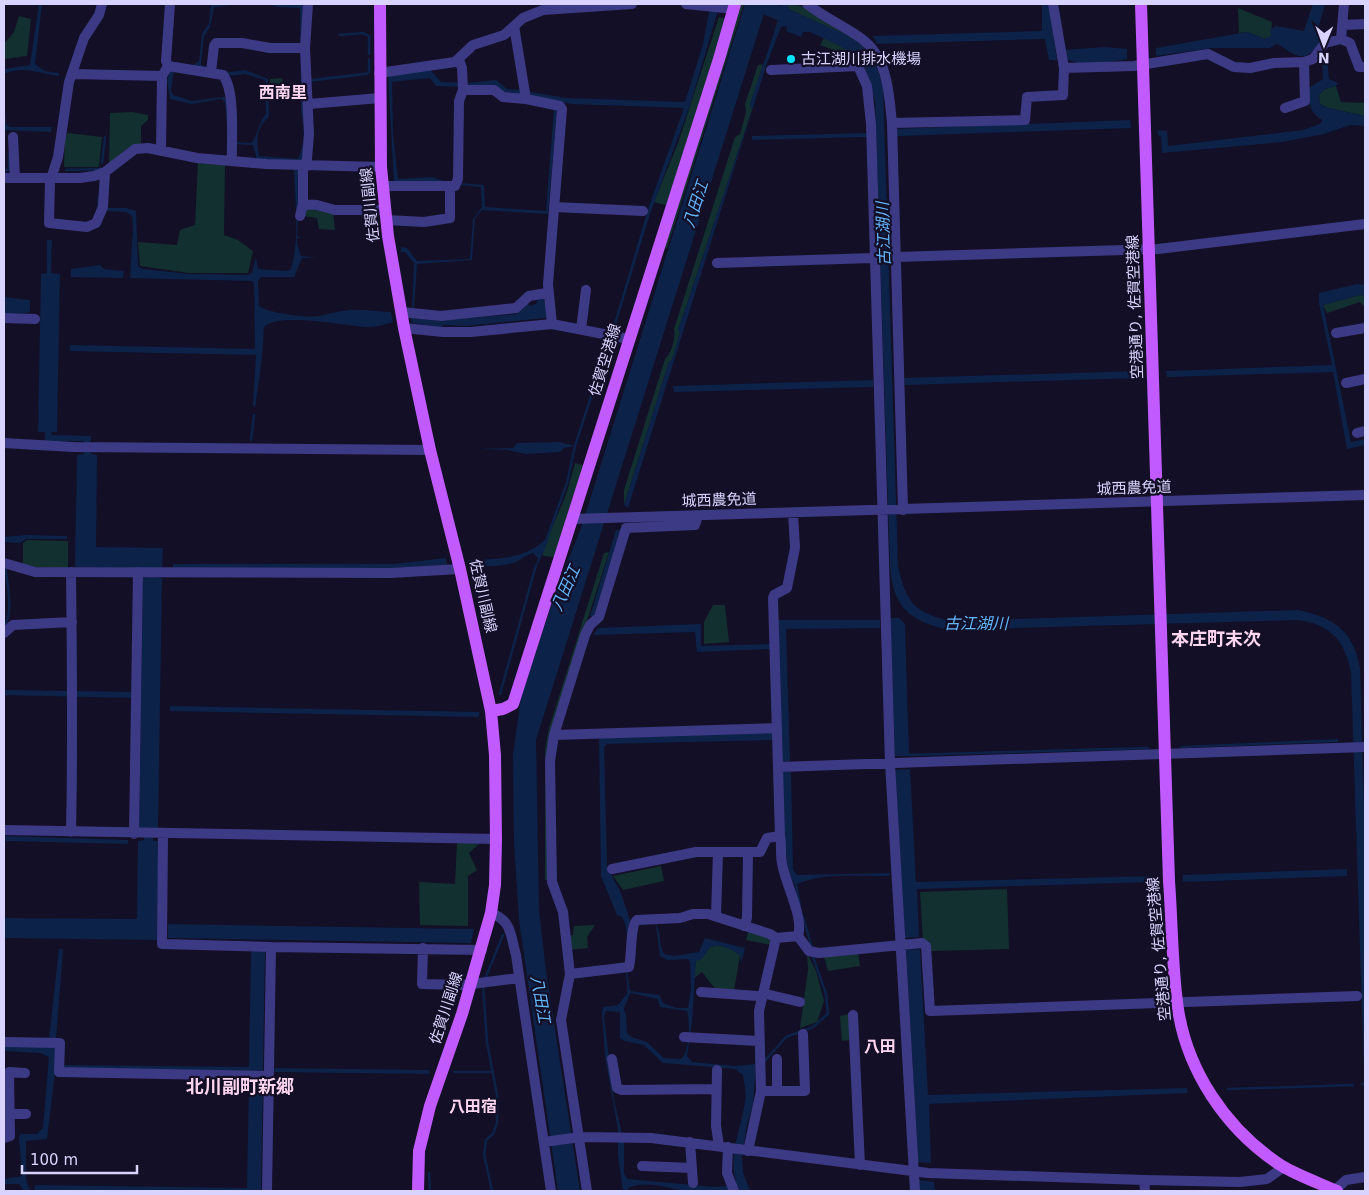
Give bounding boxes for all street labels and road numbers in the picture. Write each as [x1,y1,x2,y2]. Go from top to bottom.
street label: 佐賀川副線 [357,167,383,243]
street label: 空港通り, 佐賀空港線 [1123,234,1147,380]
street label: 佐賀空港線 [585,321,625,399]
street label: 城西農免道 [1096,478,1172,498]
street label: 城西農免道 [681,490,757,510]
street label: 佐賀川副線 [466,557,500,635]
street label: 空港通り, 佐賀空港線 [1144,876,1174,1022]
street label: 佐賀川副線 [426,970,466,1046]

